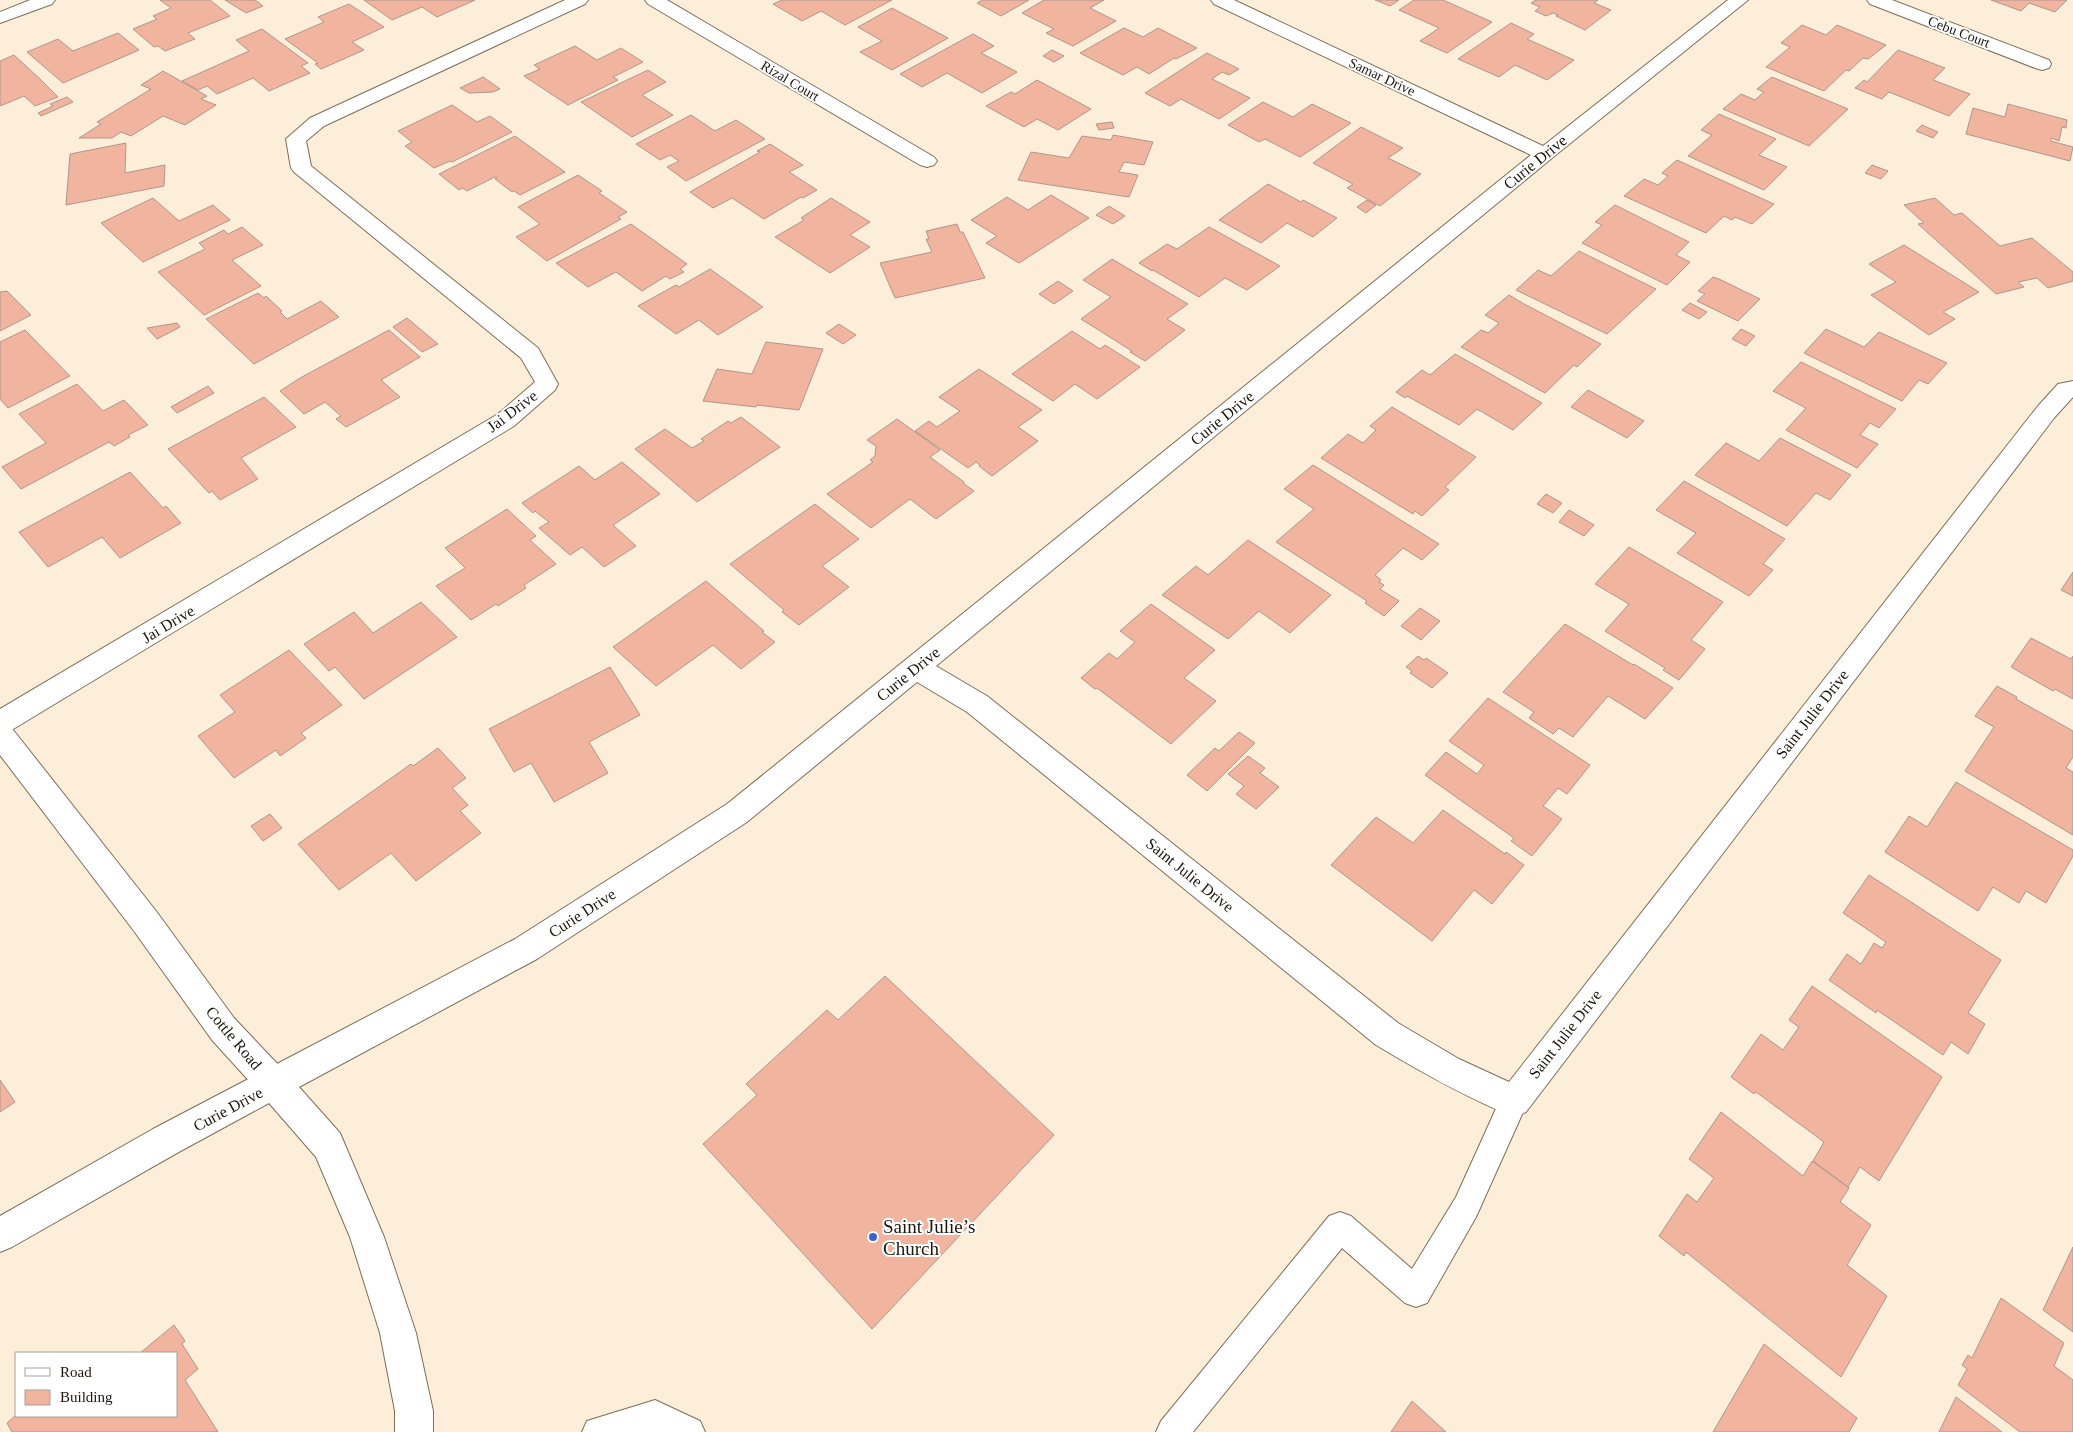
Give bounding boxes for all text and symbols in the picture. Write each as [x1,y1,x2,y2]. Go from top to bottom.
street label: Cebu Court [1926,13,1992,51]
street label: Samar Drive [1347,55,1417,99]
street label: Rizal Court [758,58,822,104]
street label: Curie Drive [1500,131,1570,193]
street label: Jai Drive [484,387,540,435]
street label: Curie Drive [1187,387,1257,449]
street label: Jai Drive [139,602,197,646]
street label: Curie Drive [873,643,943,705]
street label: Saint Julie Drive [1772,666,1852,762]
street label: Saint Julie Drive [1143,835,1237,915]
street label: Curie Drive [546,885,618,941]
street label: Saint Julie Drive [1525,986,1605,1082]
street label: Cottle Road [203,1003,265,1073]
street label: Curie Drive [190,1084,266,1134]
place label: Saint Julie’s Church [883,1216,975,1259]
marker: Saint Julie’s Church [867,1231,879,1243]
legend [15,1352,178,1417]
text: Road [60,1364,92,1380]
text: Building [60,1389,113,1405]

